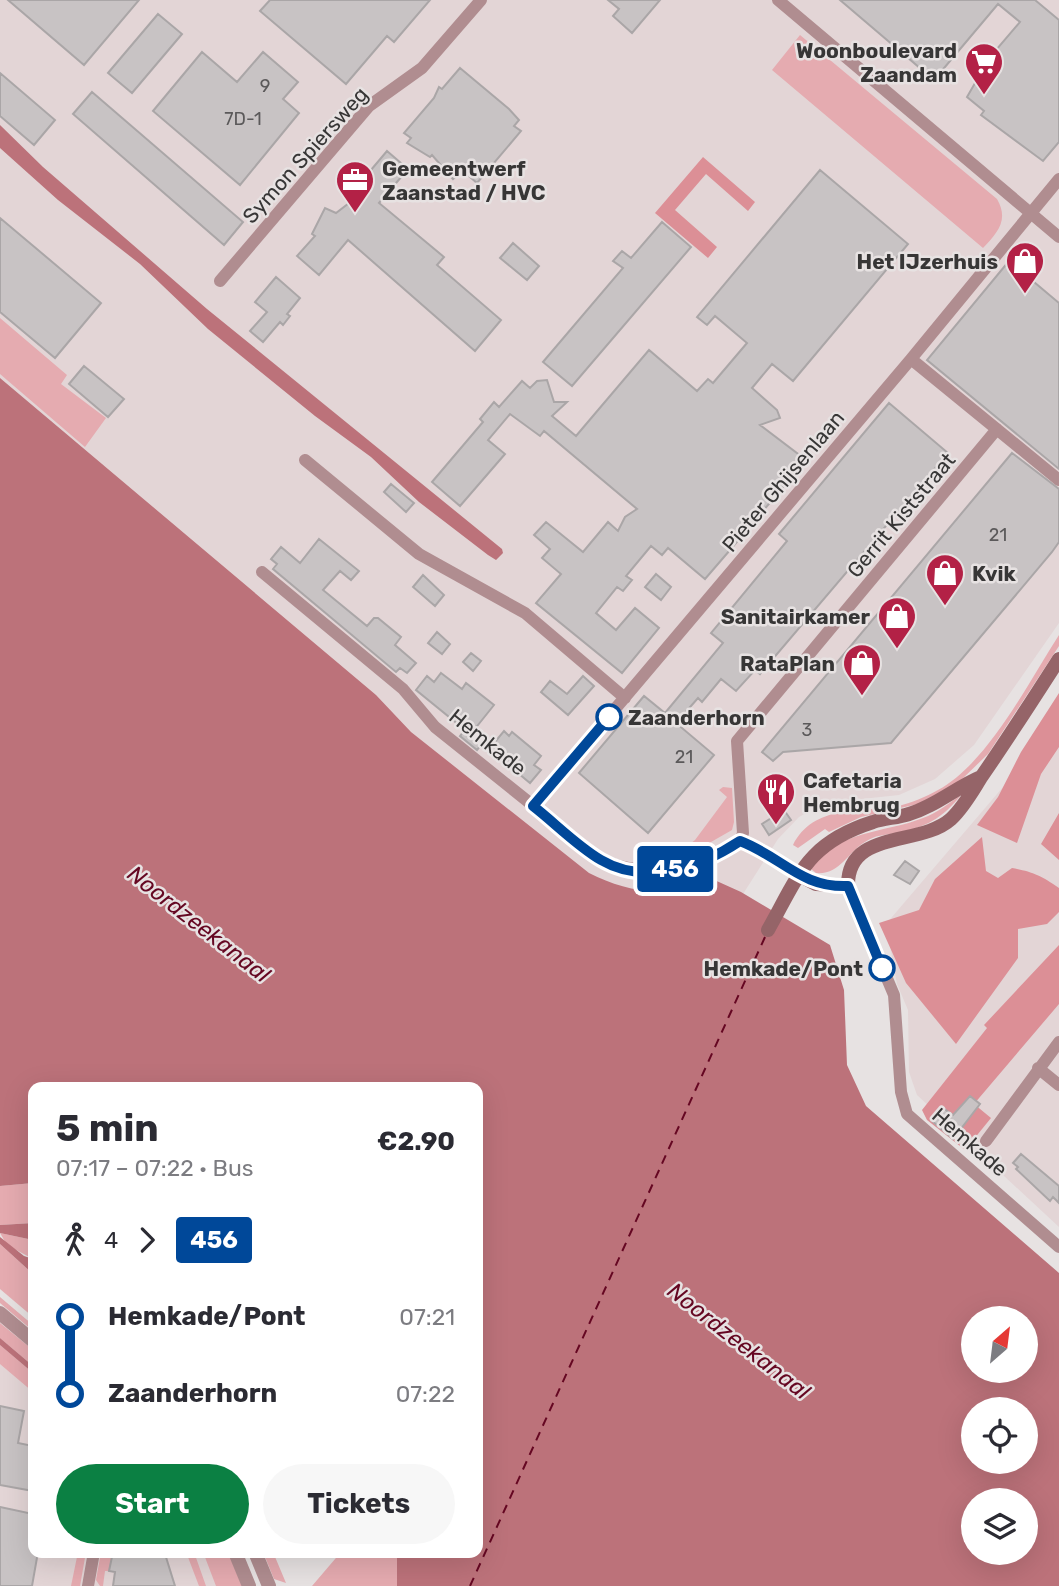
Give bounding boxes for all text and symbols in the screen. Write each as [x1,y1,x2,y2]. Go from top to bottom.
place label: Woonboulevard Zaandam [796,38,957,87]
supermarket icon: Woonboulevard Zaandam [963,41,1005,96]
house number: 9 [260,75,270,97]
street label: Symon Spiersweg [237,82,373,228]
house number: 7D-1 [224,108,262,130]
place label: Gemeentwerf Zaanstad / HVC [382,156,546,205]
office icon: Gemeentwerf Zaanstad / HVC [334,159,376,214]
shop icon: Het IJzerhuis [1004,240,1046,295]
place label: Het IJzerhuis [856,249,998,274]
street label: Pieter Ghijsenlaan [717,405,849,557]
street label: Gerrit Kiststraat [842,448,960,582]
house number: 21 [989,524,1007,546]
shop icon: Kvik [924,552,966,607]
place label: Kvik [972,561,1016,586]
shop icon: Sanitairkamer [876,595,918,650]
place label: Sanitairkamer [721,604,870,629]
shop icon: RataPlan [841,642,883,697]
place label: RataPlan [740,651,835,676]
street label: Hemkade [444,703,532,781]
marker: Zaanderhorn [596,704,622,730]
place label: Zaanderhorn [628,705,765,730]
house number: 3 [802,719,812,741]
house number: 21 [675,746,693,768]
place label: Cafetaria Hembrug [803,768,902,817]
restaurant icon: Cafetaria Hembrug [755,771,797,826]
line badge: 456 [635,846,715,892]
text: 456 [651,855,699,883]
water label: Noordzeekanaal [122,860,276,989]
marker: Hemkade/Pont [869,955,895,981]
place label: Hemkade/Pont [704,956,863,981]
street label: Hemkade [927,1102,1013,1182]
text: 5 min [56,1105,159,1151]
text: €2.90 [377,1126,455,1157]
text: 07:17 – 07:22 · Bus [56,1154,254,1182]
icon: walk [56,1221,94,1259]
icon: forward [128,1221,166,1259]
text: 4 [104,1226,118,1254]
text: 456 [190,1226,238,1254]
water label: Noordzeekanaal [662,1277,816,1406]
text: Hemkade/Pont [108,1301,305,1332]
text: 07:21 [399,1303,455,1331]
north arrow [961,1306,1038,1382]
map controls [961,1306,1038,1565]
text: Zaanderhorn [108,1378,277,1409]
text: 07:22 [396,1380,455,1408]
button: locate [961,1397,1038,1474]
button: Start [56,1464,249,1544]
button: Tickets [263,1464,455,1544]
button: layers [961,1488,1038,1565]

